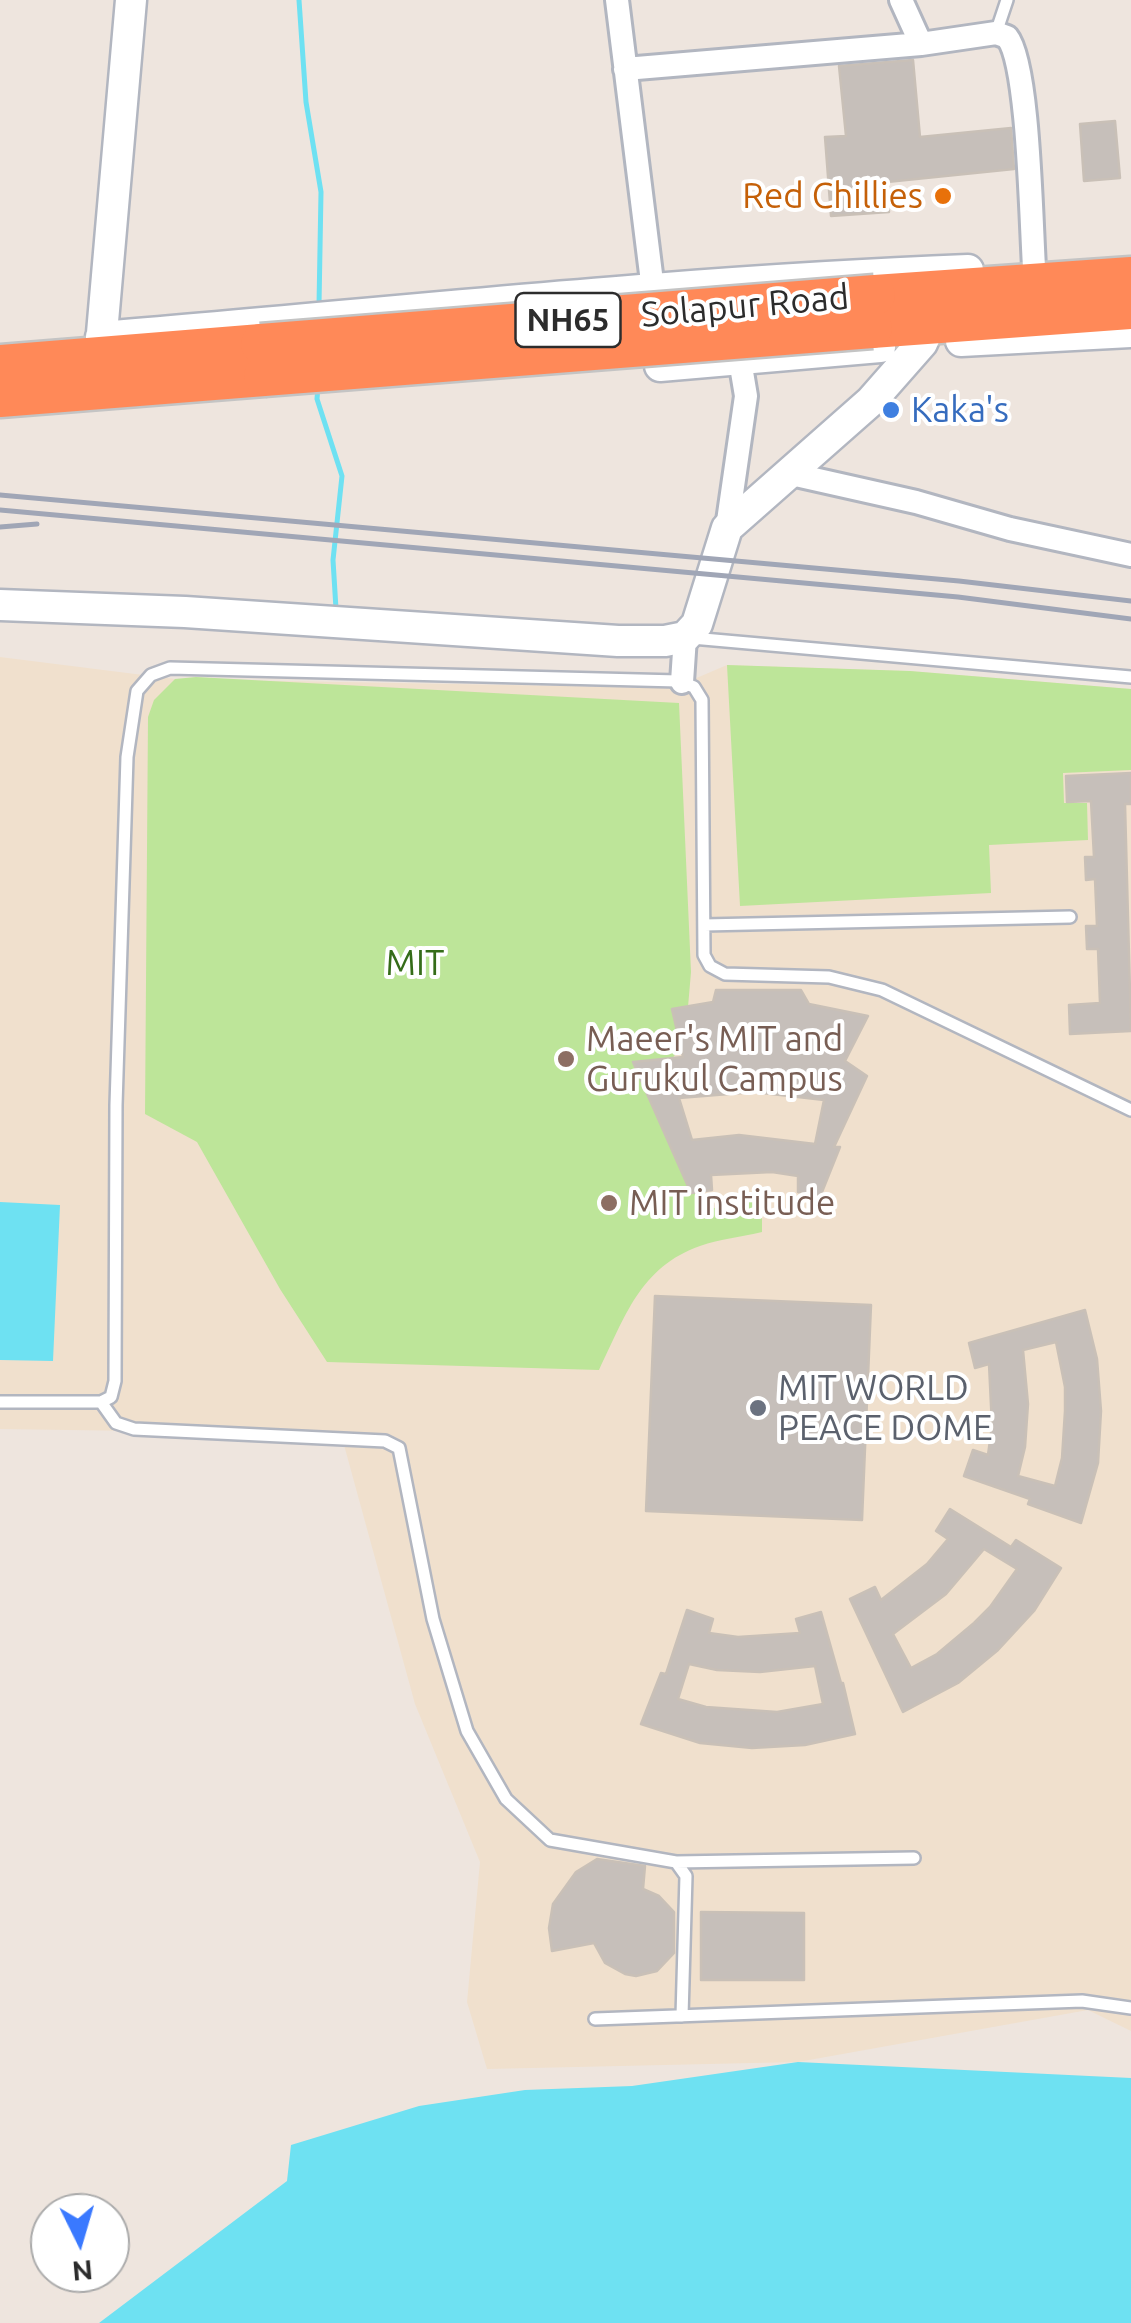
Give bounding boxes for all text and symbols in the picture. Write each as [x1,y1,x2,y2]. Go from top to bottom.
place label: Red Chillies [742,175,923,217]
marker: Red Chillies [932,185,954,207]
street label: Solapur Road [639,276,851,336]
road number: NH65 [516,293,620,347]
place label: Kaka's [911,389,1009,431]
marker: Kaka's [880,399,902,421]
park label: MIT [386,942,444,984]
place label: Maeer's MIT and Gurukul Campus [586,1018,843,1100]
marker: Maeer's MIT and Gurukul Campus [555,1048,577,1070]
place label: MIT institude [629,1182,835,1224]
marker: MIT institude [598,1192,620,1214]
place label: MIT WORLD PEACE DOME [778,1367,993,1449]
marker: MIT WORLD PEACE DOME [747,1397,769,1419]
north arrow [30,2193,130,2293]
text: N [71,2255,94,2288]

